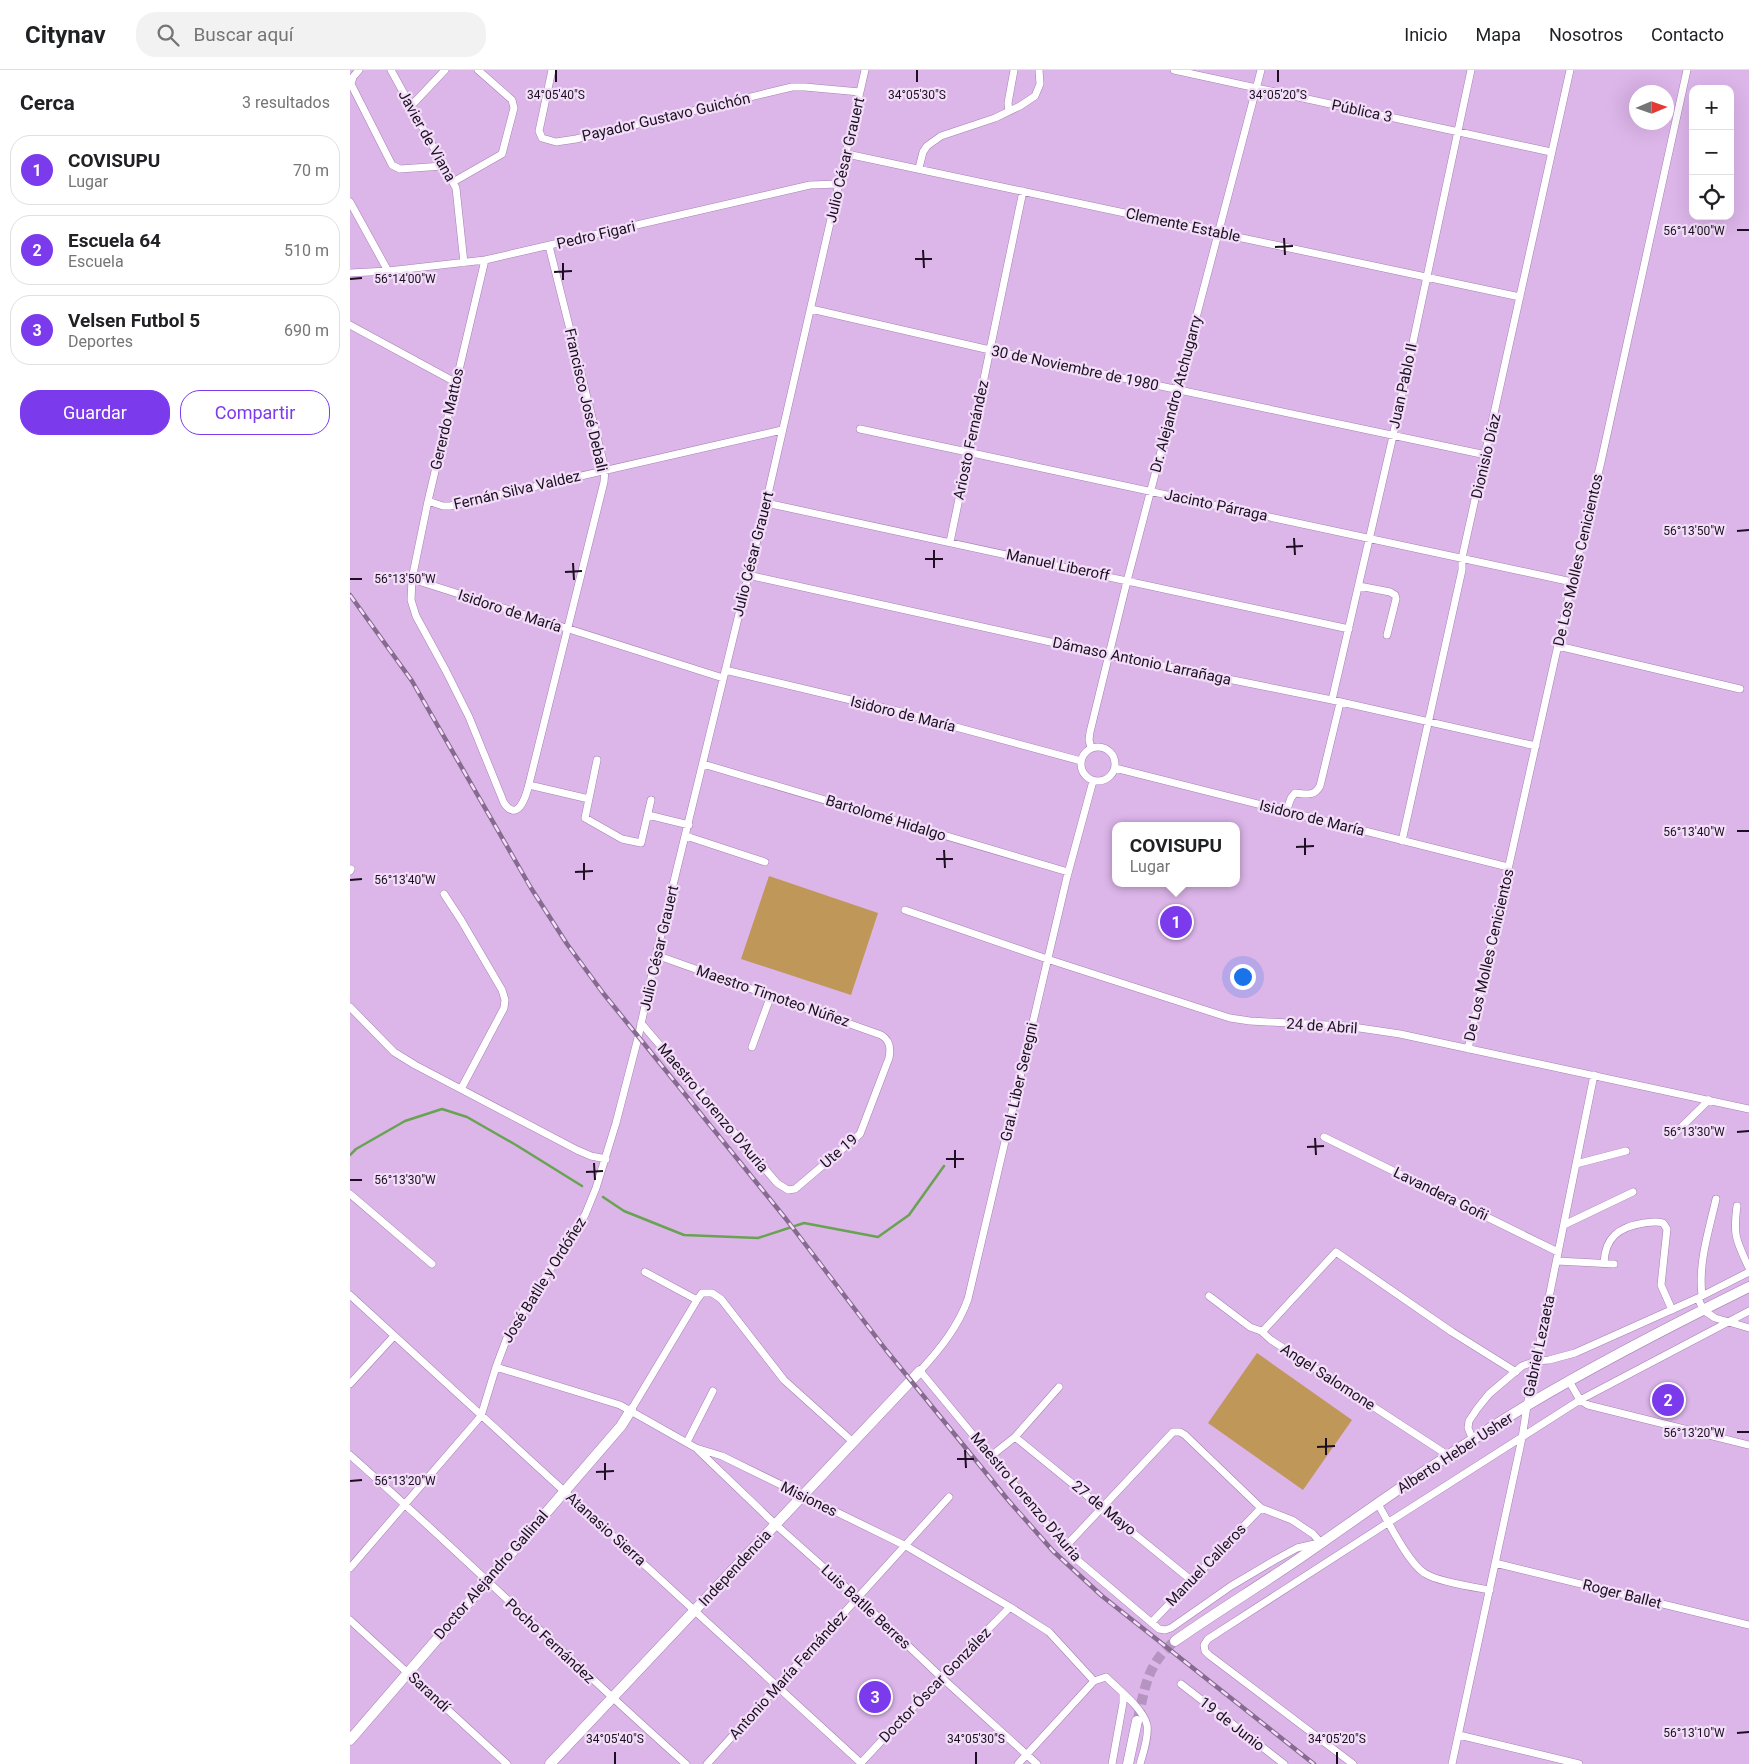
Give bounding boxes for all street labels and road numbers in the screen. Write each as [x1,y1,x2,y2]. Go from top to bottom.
street label: Javier de Viana [394,87,460,185]
street label: Payador Gustavo Guichón [580,89,752,145]
street label: Julio César Grauert [822,95,868,225]
street label: Pública 3 [1330,96,1394,126]
street label: Clemente Estable [1124,204,1242,246]
street label: Pedro Figari [555,217,637,253]
street label: Dr. Alejandro Atchugarry [1146,314,1206,474]
street label: Francisco José Debali [561,327,611,473]
street label: 30 de Noviembre de 1980 [990,341,1160,395]
street label: Juan Pablo II [1385,342,1421,430]
street label: Gererdo Mattos [427,366,467,472]
street label: Ariosto Fernández [950,379,992,501]
street label: Dionisio Díaz [1467,412,1505,500]
street label: Fernán Silva Valdez [452,467,582,513]
street label: De Los Molles Cenicientos [1549,472,1607,648]
street label: Jacinto Párraga [1163,485,1269,525]
street label: Julio César Grauert [729,490,777,618]
street label: Manuel Liberoff [1005,545,1112,585]
street label: Isidoro de María [456,586,564,636]
street label: Dámaso Antonio Larrañaga [1051,633,1233,689]
street label: Isidoro de María [848,692,958,736]
street label: Bartolomé Hidalgo [824,791,948,845]
street label: Isidoro de María [1257,796,1367,840]
street label: De Los Molles Cenicientos [1460,867,1518,1043]
street label: Julio César Grauert [636,883,682,1013]
street label: Maestro Timoteo Núñez [694,961,852,1031]
street label: 24 de Abril [1286,1015,1358,1037]
street label: Gral. Liber Seregni [997,1021,1041,1143]
street label: Maestro Lorenzo D'Auria [654,1040,772,1176]
street label: Ute 19 [817,1130,861,1172]
street label: Lavandera Goñi [1391,1163,1491,1225]
street label: José Batlle y Ordóñez [498,1214,590,1346]
street label: Gabriel Lezaeta [1519,1294,1559,1398]
street label: Angel Salomone [1277,1340,1379,1414]
street label: Alberto Heber Usher [1394,1409,1516,1497]
street label: Maestro Lorenzo D'Auria [967,1429,1085,1565]
street label: 27 de Mayo [1068,1477,1140,1539]
street label: Misiones [778,1478,840,1520]
street label: Atanasio Sierra [562,1488,650,1570]
street label: Doctor Alejandro Gallinal [430,1507,552,1643]
street label: Manuel Calleros [1162,1520,1250,1610]
street label: Independencia [695,1526,775,1610]
street label: Luis Batlle Berres [818,1561,914,1653]
street label: Roger Ballet [1581,1576,1663,1613]
street label: Pocho Fernández [501,1595,599,1687]
street label: Antonio María Fernández [725,1607,851,1743]
street label: Doctor Óscar González [875,1624,995,1746]
street label: Sarandí [404,1668,455,1717]
street label: 19 de Junio [1196,1693,1268,1755]

